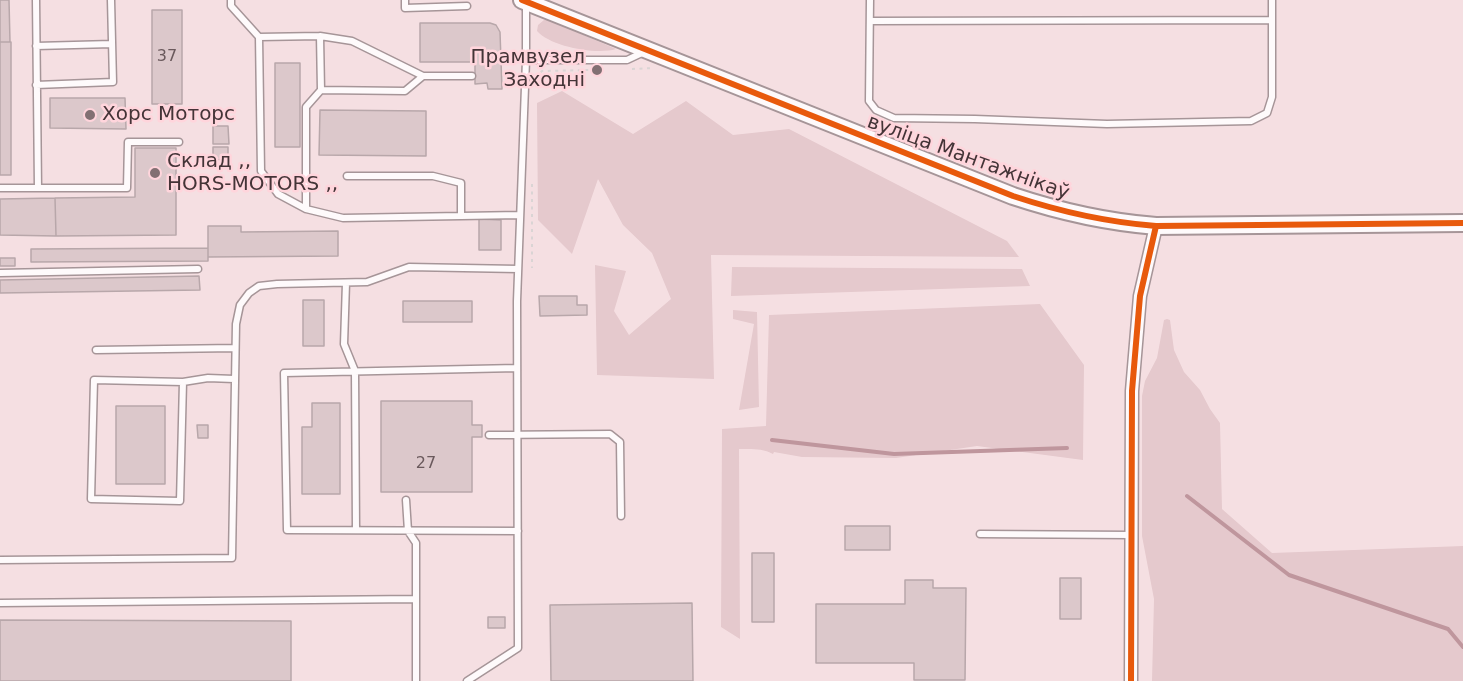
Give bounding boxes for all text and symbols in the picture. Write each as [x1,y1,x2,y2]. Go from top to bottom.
place label: Прамвузел Заходні [471,46,585,93]
house number: 37 [157,47,177,67]
marker: Прамвузел Заходні [590,63,604,77]
place label: Хорс Моторс [102,103,235,127]
marker: Хорс Моторс [83,108,97,122]
street label: вуліца Мантажнікаў [864,110,1072,206]
place label: Склад ,, HORS-MOTORS ,, [167,150,338,197]
marker: Склад ,, HORS-MOTORS ,, [148,166,162,180]
house number: 27 [416,454,436,474]

